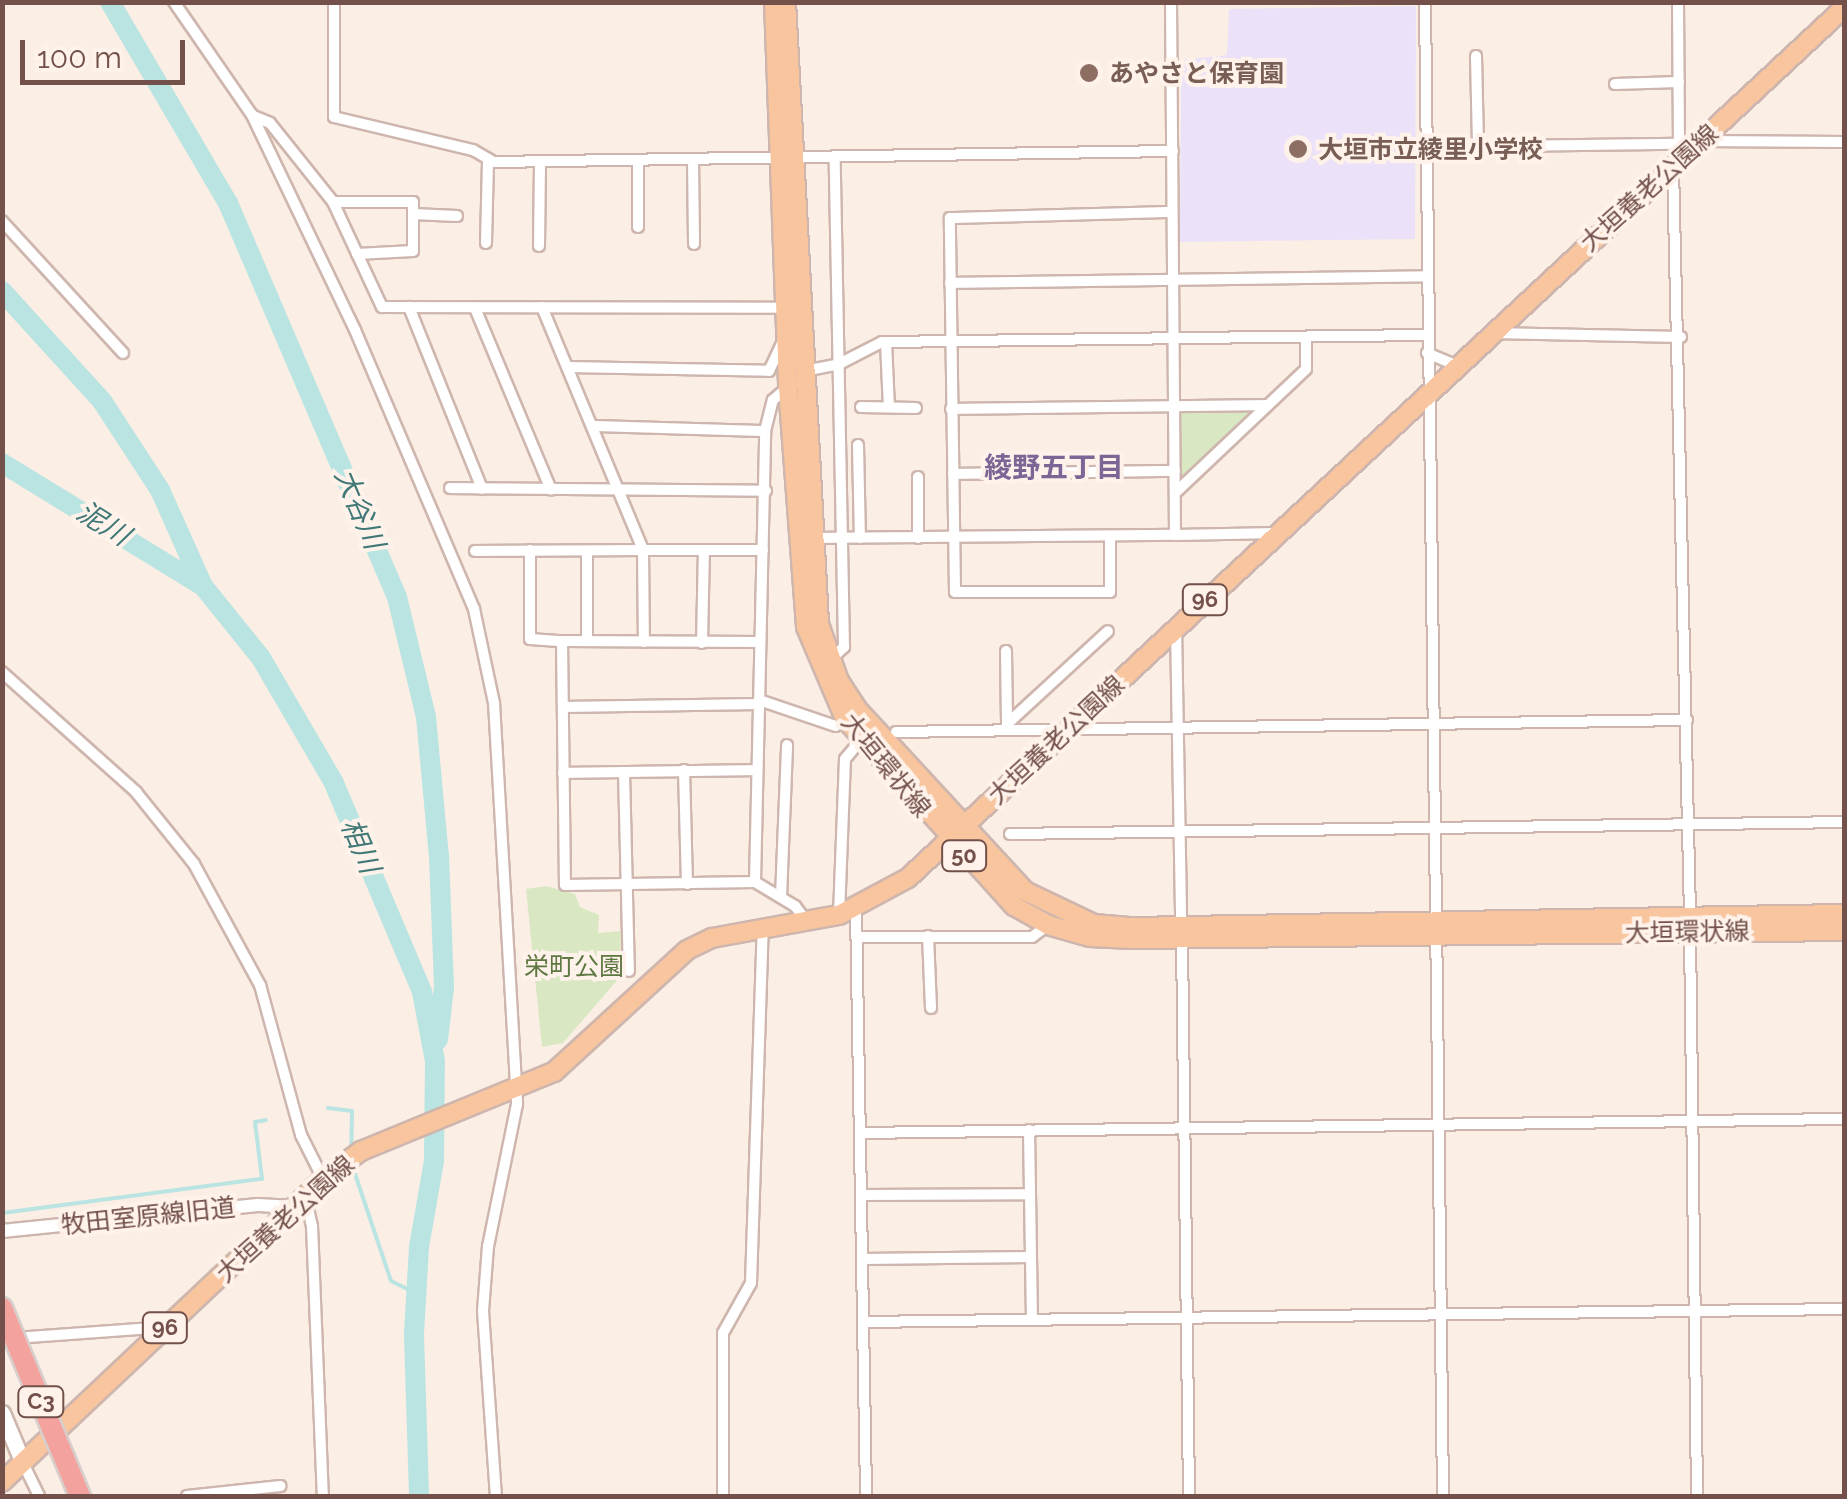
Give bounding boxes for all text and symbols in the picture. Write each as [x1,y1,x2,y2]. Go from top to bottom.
scale bar [25,20,190,82]
text: 100 m [37,40,122,75]
place label: あやさと保育園 [1109,58,1284,88]
marker: あやさと保育園 [1078,62,1100,84]
street label: 大垣養老公園線 [1574,118,1724,258]
place label: 大垣市立綾里小学校 [1318,134,1543,164]
marker: 大垣市立綾里小学校 [1287,138,1309,160]
district label: 綾野五丁目 [984,451,1124,485]
water label: 大谷川 [327,464,391,554]
water label: 泥川 [70,495,136,553]
road number: 96 [1180,583,1230,617]
street label: 大垣養老公園線 [982,669,1130,811]
street label: 大垣環状線 [835,707,937,823]
water label: 相川 [334,814,386,878]
road number: 50 [939,839,989,873]
street label: 大垣環状線 [1624,916,1750,948]
park label: 栄町公園 [524,951,624,981]
street label: 大垣養老公園線 [210,1149,360,1289]
street label: 牧田室原線旧道 [59,1192,237,1240]
road number: 96 [140,1311,190,1345]
road number: C3 [16,1385,66,1419]

